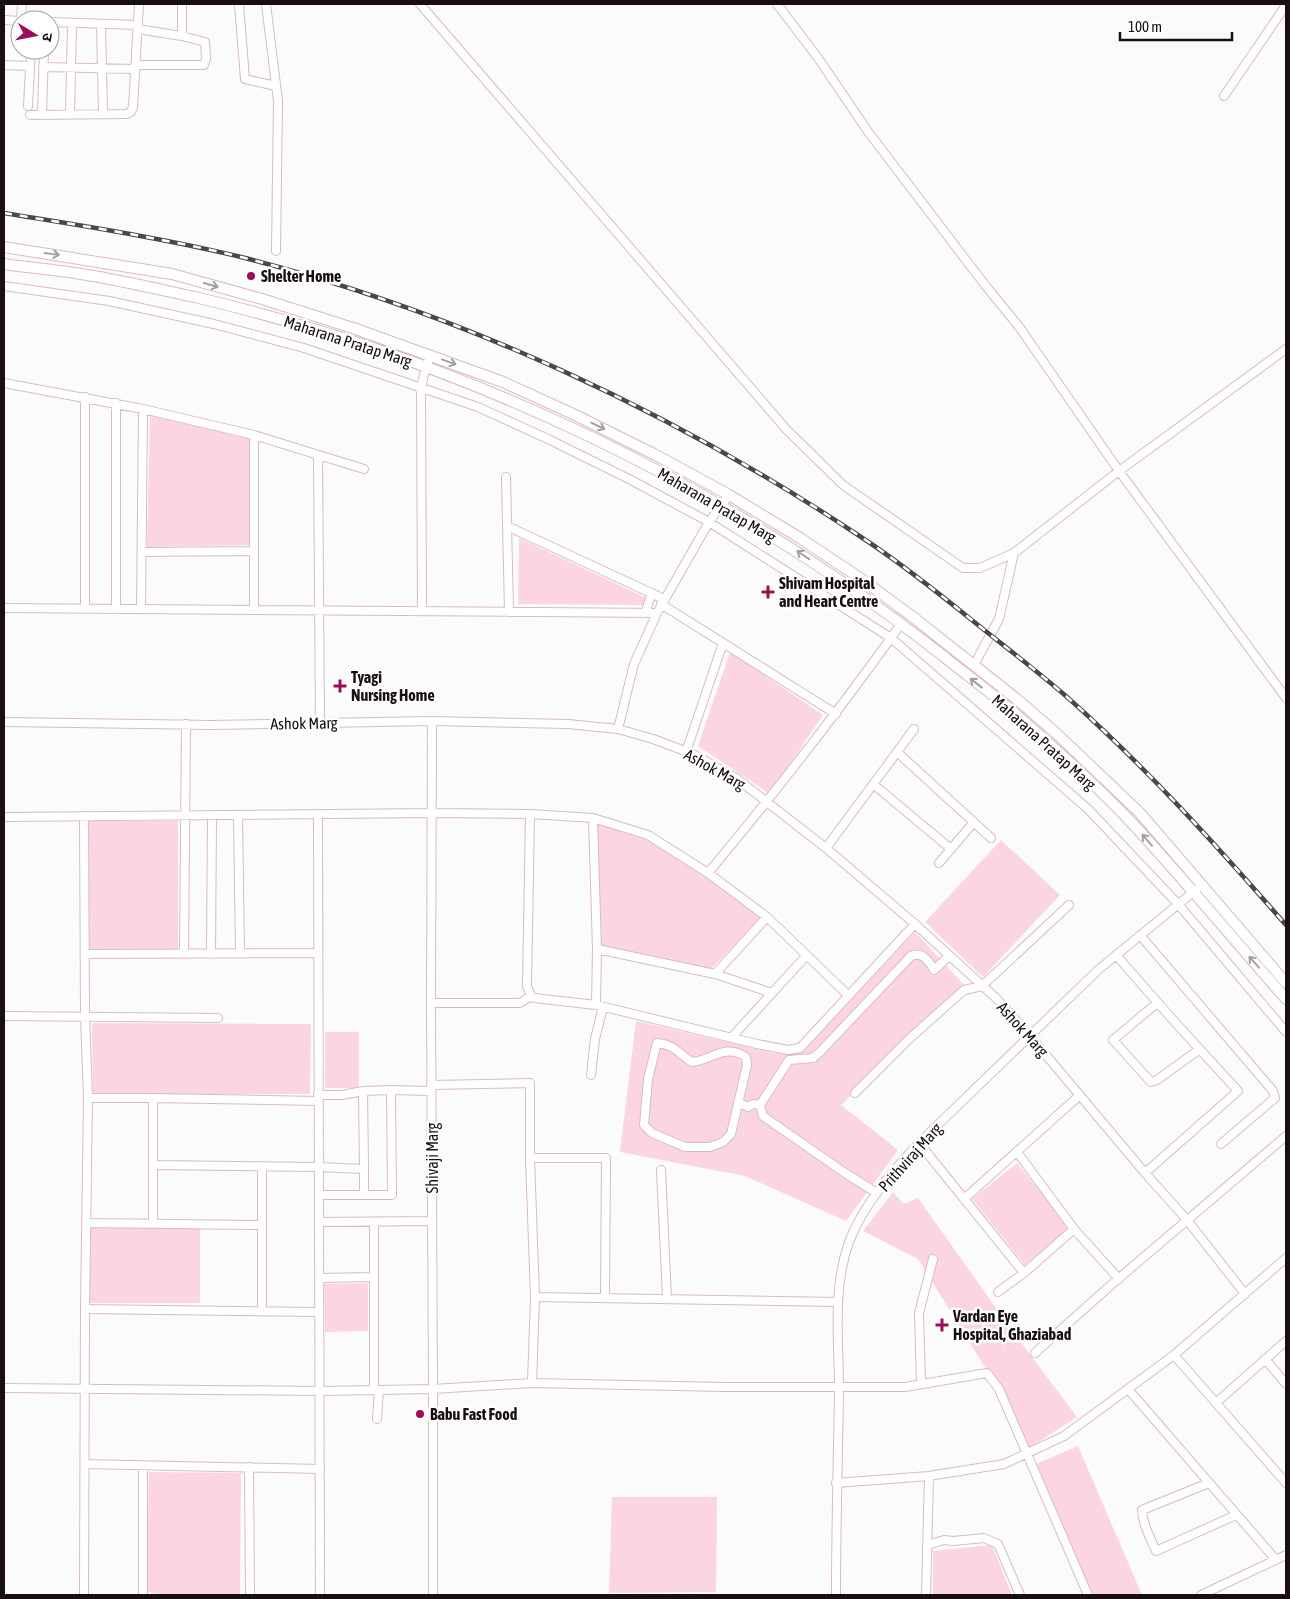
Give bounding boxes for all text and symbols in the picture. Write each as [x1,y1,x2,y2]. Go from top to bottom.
north arrow [10,10,60,60]
scale bar [1120,10,1232,42]
text: 100 m [1128,18,1162,35]
text: उ [39,32,56,43]
one-way arrow [44,249,60,259]
place label: Shelter Home [261,267,341,285]
marker: Shelter Home [245,270,257,282]
one-way arrow [203,280,219,290]
street label: Maharana Pratap Marg [281,312,414,371]
one-way arrow [441,358,456,367]
one-way arrow [590,422,605,431]
street label: Maharana Pratap Marg [654,464,779,547]
one-way arrow [796,550,810,560]
place label: Shivam Hospital and Heart Centre [779,574,878,610]
marker: Shivam Hospital and Heart Centre [761,585,775,599]
place label: Tyagi Nursing Home [351,668,435,704]
one-way arrow [970,677,983,688]
marker: Tyagi Nursing Home [333,679,347,693]
street label: Maharana Pratap Marg [988,691,1100,794]
street label: Ashok Marg [270,713,338,734]
street label: Ashok Marg [681,745,749,794]
one-way arrow [1141,834,1153,847]
one-way arrow [1248,956,1260,969]
street label: Ashok Marg [993,998,1052,1061]
street label: Prithviraj Marg [875,1119,946,1196]
street label: Shivaji Marg [423,1122,442,1193]
place label: Vardan Eye Hospital, Ghaziabad [952,1307,1072,1343]
marker: Vardan Eye Hospital, Ghaziabad [935,1318,949,1332]
place label: Babu Fast Food [430,1405,518,1423]
marker: Babu Fast Food [414,1408,426,1420]

